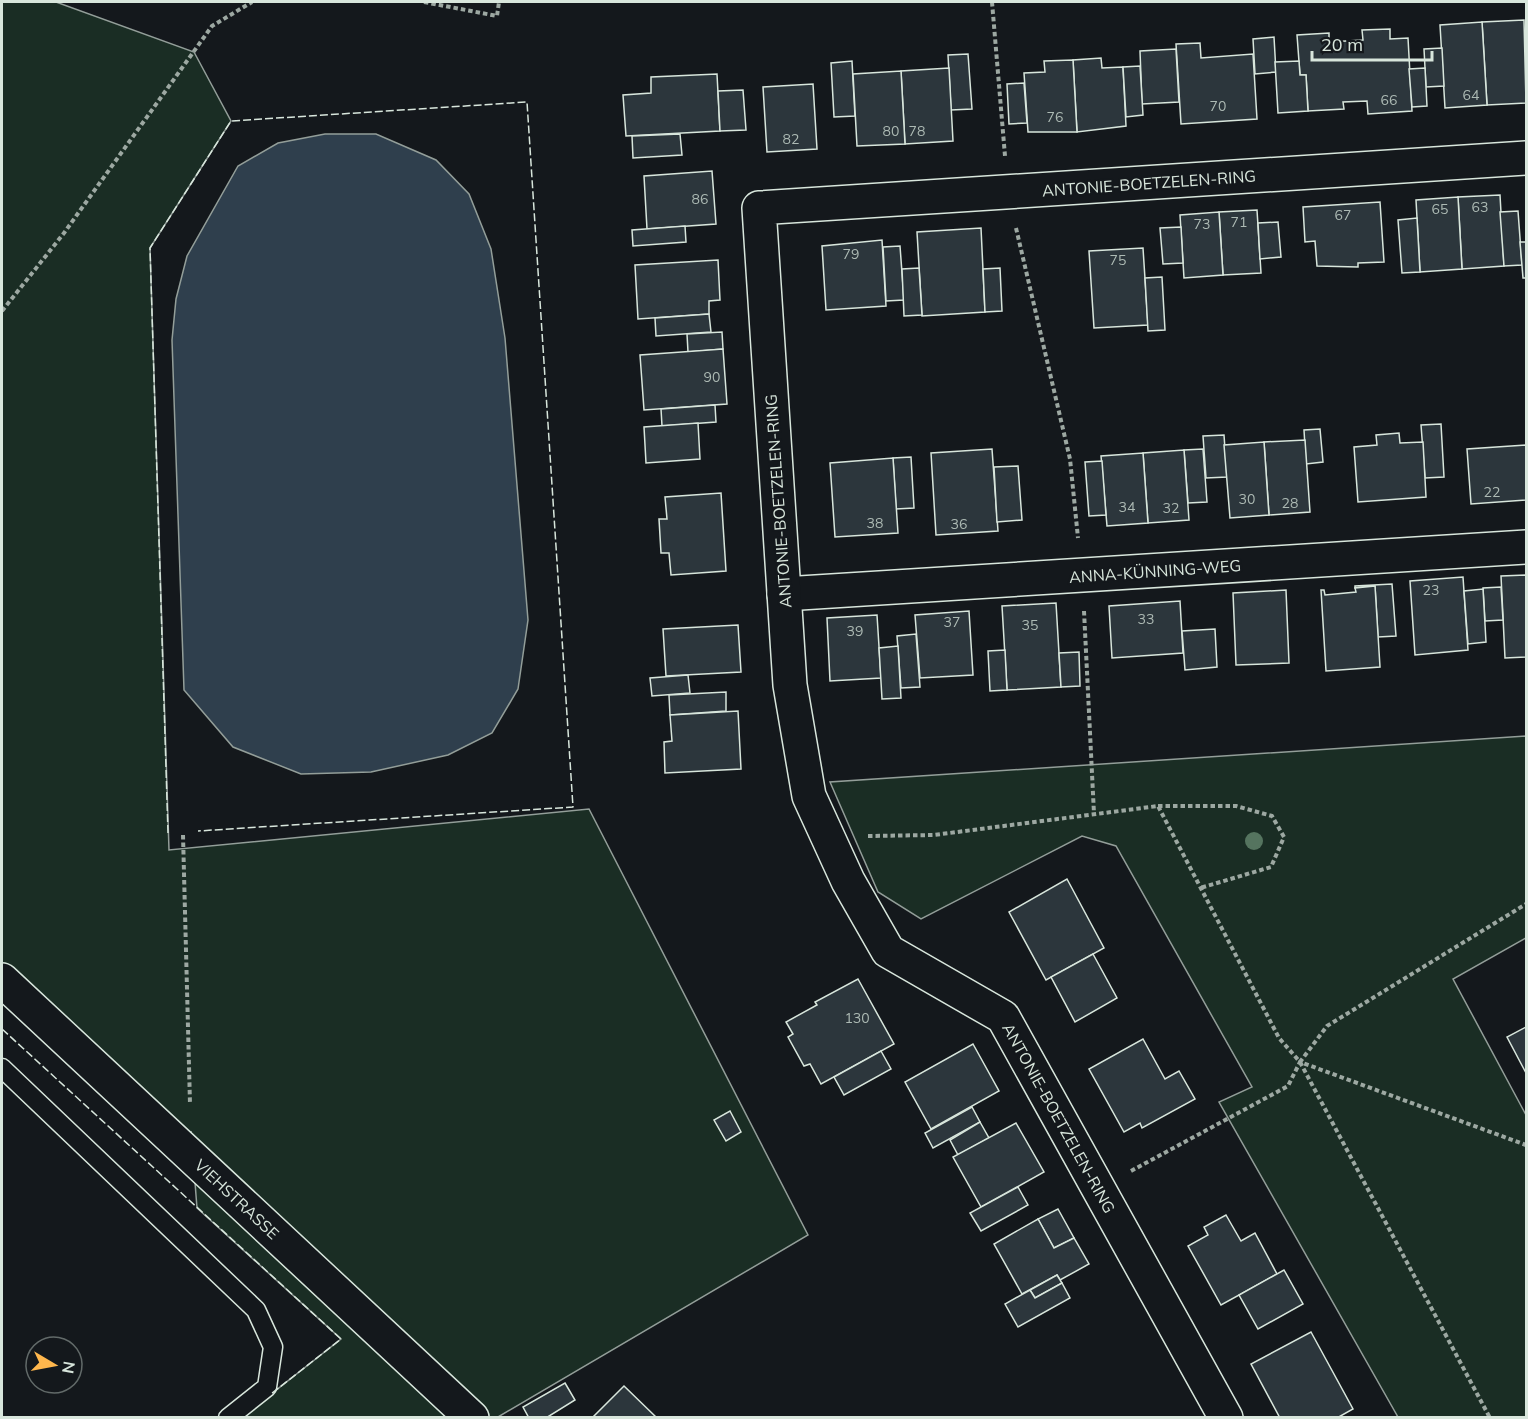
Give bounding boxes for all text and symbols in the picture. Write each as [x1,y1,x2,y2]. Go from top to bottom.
scale bar [1312,24,1432,62]
text: 20 m [1321,33,1363,56]
house number: 64 [1463,86,1480,104]
house number: 66 [1381,91,1397,109]
house number: 70 [1210,97,1226,115]
house number: 76 [1047,108,1063,126]
house number: 80 [883,122,899,140]
house number: 78 [909,122,925,140]
house number: 82 [783,130,799,148]
street label: ANTONIE-BOETZELEN-RING [1041,166,1257,200]
house number: 86 [692,190,708,208]
house number: 63 [1472,198,1488,216]
house number: 65 [1432,200,1448,218]
house number: 67 [1335,206,1351,224]
house number: 71 [1231,213,1247,231]
house number: 73 [1194,215,1210,233]
house number: 79 [843,245,859,263]
house number: 75 [1110,251,1126,269]
house number: 90 [704,368,720,386]
street label: ANTONIE-BOETZELEN-RING [761,393,795,609]
house number: 22 [1484,483,1500,501]
house number: 30 [1239,490,1255,508]
house number: 28 [1282,494,1298,512]
house number: 34 [1119,498,1136,516]
house number: 32 [1163,499,1179,517]
house number: 38 [867,514,883,532]
house number: 36 [951,515,967,533]
street label: ANNA-KÜNNING-WEG [1068,555,1242,587]
house number: 23 [1423,581,1439,599]
house number: 33 [1138,610,1154,628]
house number: 37 [944,613,960,631]
house number: 35 [1022,616,1038,634]
house number: 39 [847,622,863,640]
house number: 130 [844,1009,870,1027]
street label: ANTONIE-BOETZELEN-RING [998,1020,1120,1216]
street label: VIEHSTRASSE [191,1155,283,1243]
north arrow [24,1335,84,1395]
text: N [58,1360,80,1375]

